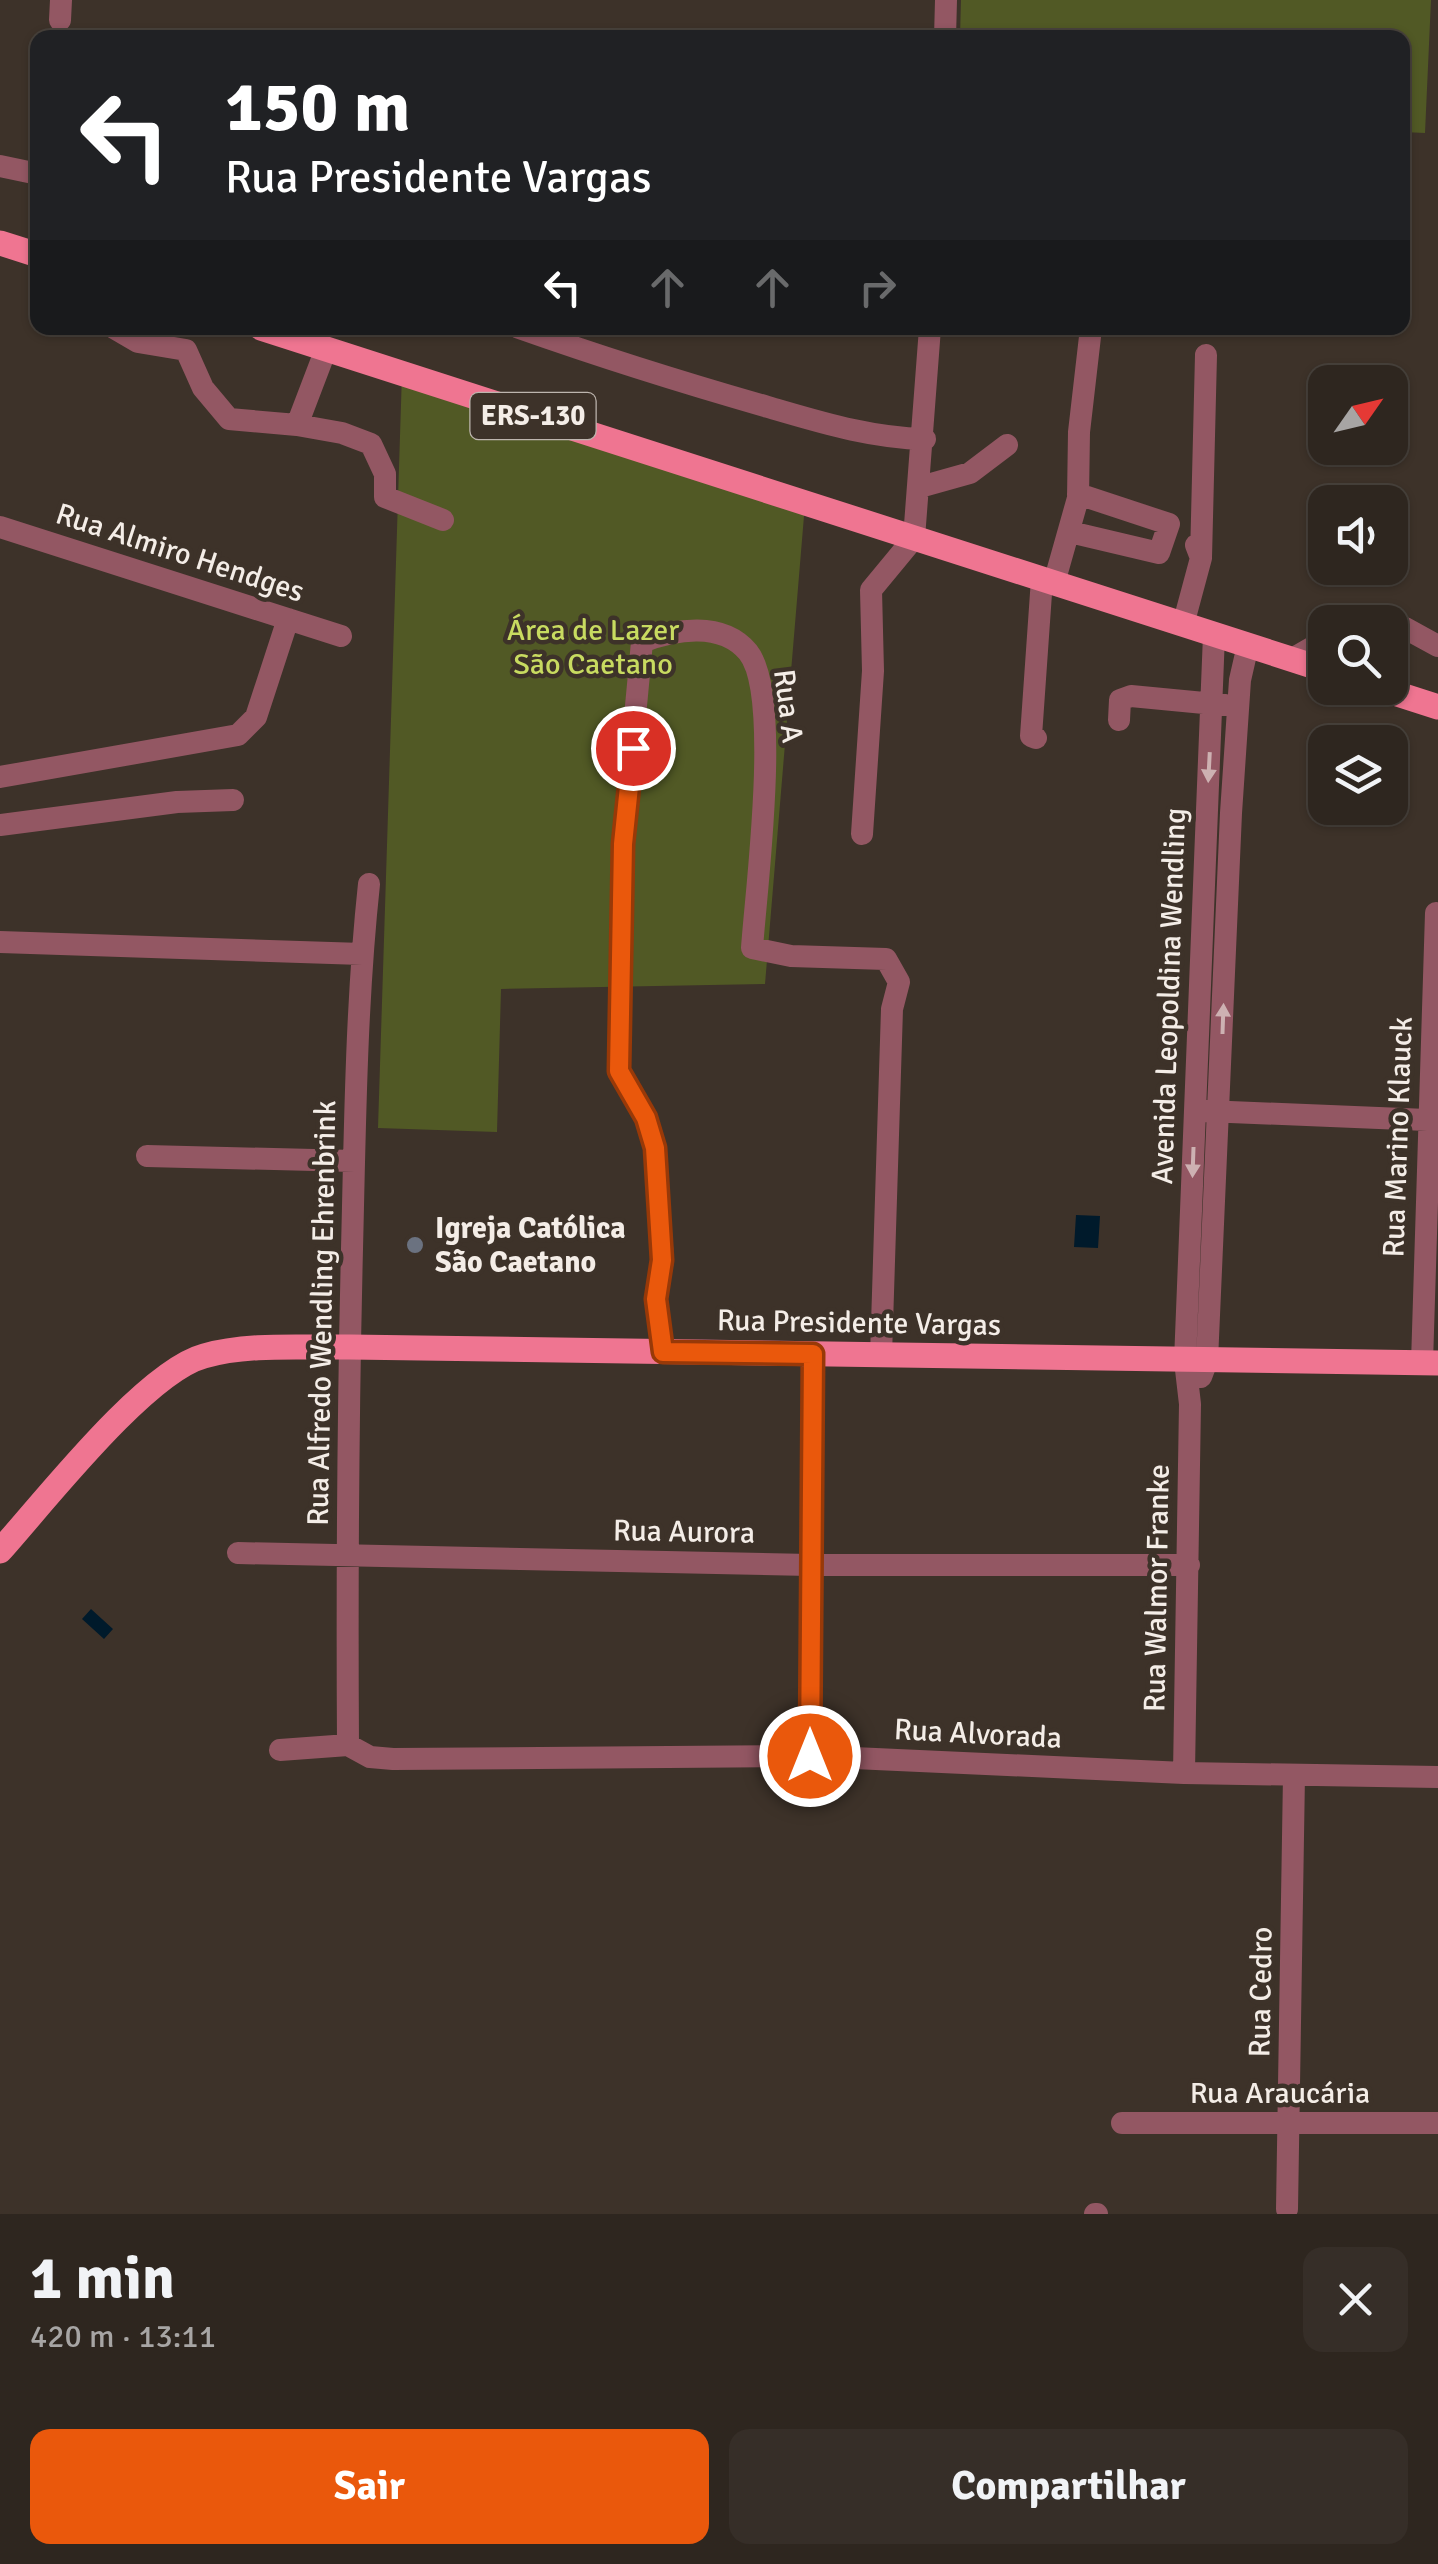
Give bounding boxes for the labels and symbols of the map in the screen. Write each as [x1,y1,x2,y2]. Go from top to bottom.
north arrow [1308,365,1408,465]
road number: ERS-130 [470,393,596,439]
street label: Rua Almiro Hendges [51,495,309,611]
park label: Área de Lazer São Caetano [507,612,679,683]
street label: Rua A [765,667,811,745]
pin [591,706,676,791]
one-way arrow [1201,751,1217,783]
street label: Avenida Leopoldina Wendling [1144,807,1194,1185]
one-way arrow [1215,1002,1231,1034]
street label: Rua Marino Klauck [1375,1016,1421,1258]
street label: Rua Alfredo Wendling Ehrenbrink [300,1100,344,1526]
one-way arrow [1184,1146,1200,1178]
place label: Igreja Católica São Caetano [435,1210,626,1281]
marker: Igreja Católica São Caetano [404,1234,426,1256]
street label: Rua Presidente Vargas [717,1302,1001,1344]
street label: Rua Walmor Franke [1136,1464,1178,1712]
street label: Rua Aurora [613,1512,755,1552]
position arrow [758,1704,862,1808]
street label: Rua Alvorada [893,1711,1063,1757]
street label: Rua Cedro [1241,1926,1281,2058]
street label: Rua Araucária [1190,2075,1370,2112]

